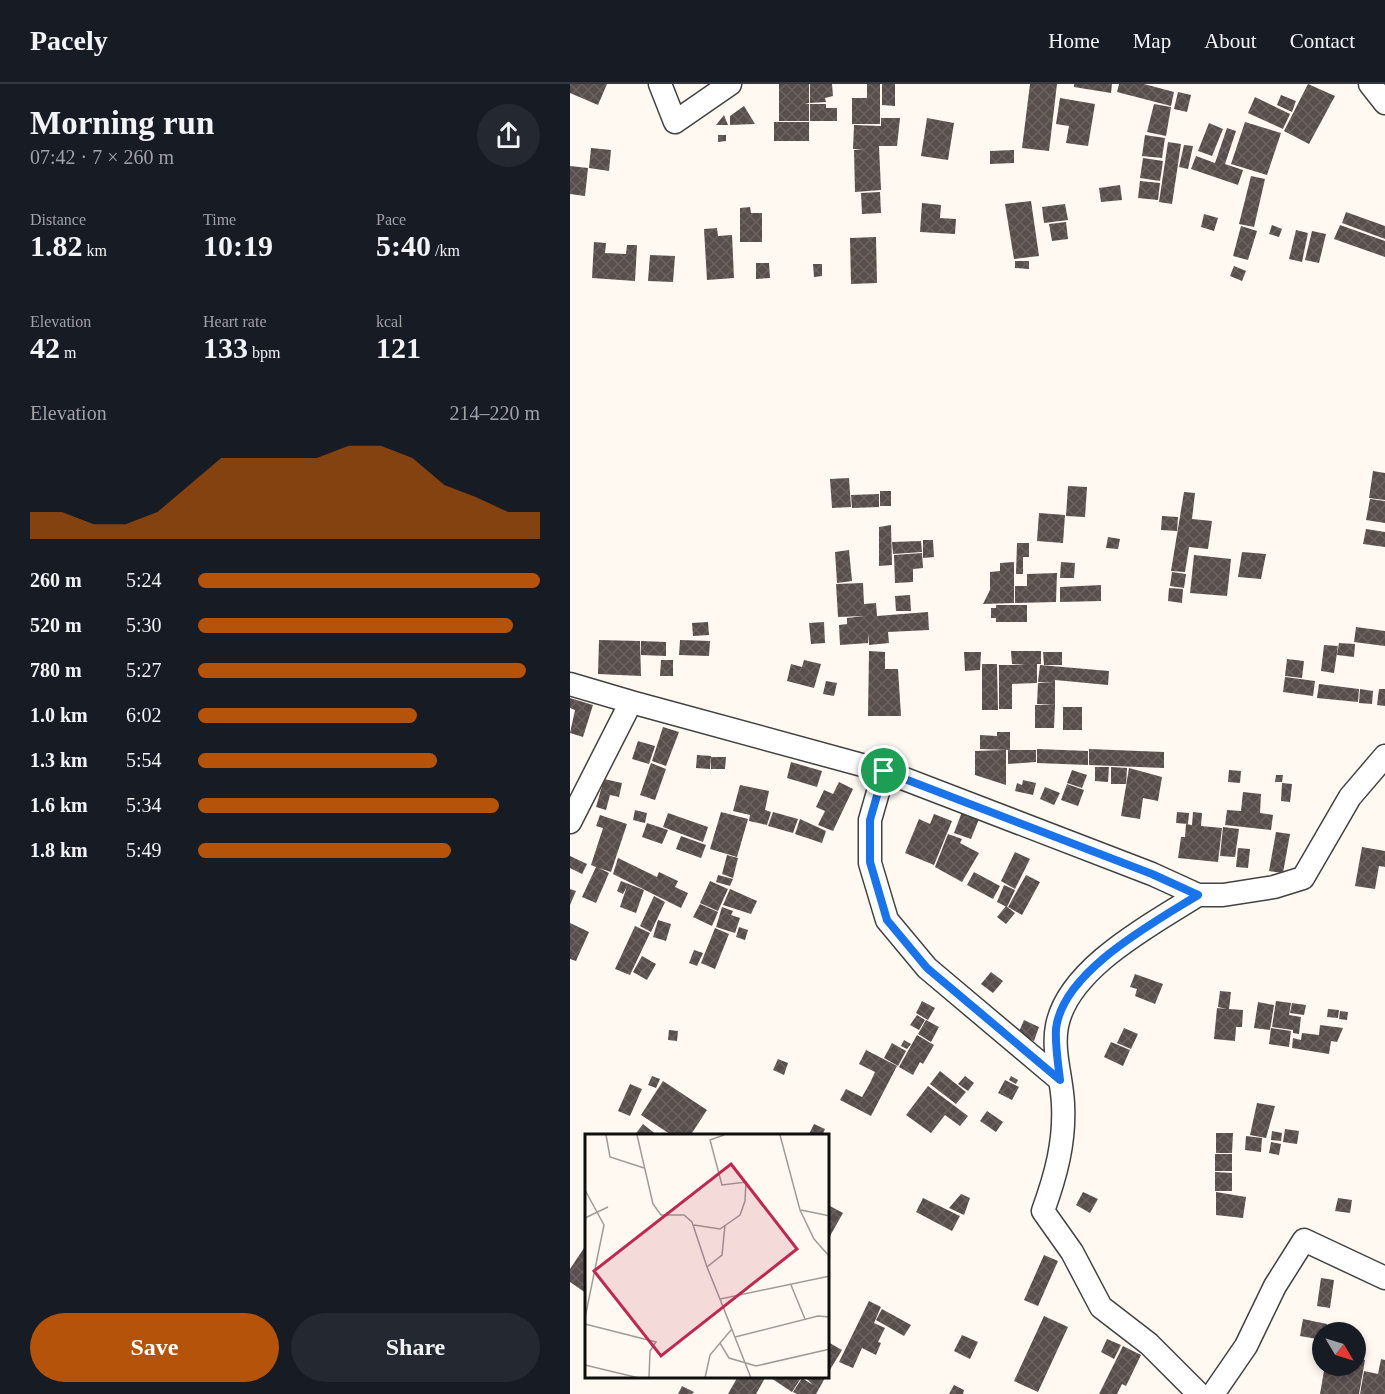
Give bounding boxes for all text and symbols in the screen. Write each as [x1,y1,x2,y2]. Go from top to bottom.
text: Pacely [30,25,108,56]
text: Home [1048,29,1100,53]
text: Map [1133,29,1171,53]
text: About [1204,29,1257,53]
text: Contact [1290,29,1355,53]
button: share [477,104,540,167]
text: Morning run [30,105,214,141]
text: 07:42 · 7 × 260 m [30,146,174,168]
text: Distance [30,211,86,228]
text: Time [203,211,236,228]
text: Pace [376,211,406,228]
text: 1.82 [30,229,83,262]
text: 10:19 [203,229,273,262]
text: 5:40 [376,229,431,262]
text: km [83,242,107,259]
text: /km [431,242,460,259]
text: Elevation [30,313,91,330]
text: Heart rate [203,313,267,330]
text: kcal [376,313,403,330]
text: 42 [30,331,60,364]
text: 133 [203,331,248,364]
text: 121 [376,331,421,364]
text: m [60,344,76,361]
text: bpm [248,344,280,361]
text: Elevation [30,402,107,424]
text: 214–220 m [449,402,540,424]
text: 260 m [30,569,82,591]
text: 5:24 [126,569,162,591]
text: 520 m [30,614,82,636]
text: 5:30 [126,614,162,636]
text: 780 m [30,659,82,681]
text: 5:27 [126,659,162,681]
text: 1.0 km [30,704,88,726]
text: 6:02 [126,704,162,726]
pin [858,745,909,796]
text: 1.3 km [30,749,88,771]
text: 5:54 [126,749,162,771]
icon: arrive [867,754,900,787]
text: 1.6 km [30,794,88,816]
text: 5:34 [126,794,162,816]
text: 1.8 km [30,839,88,861]
text: 5:49 [126,839,162,861]
inset map [585,1134,830,1379]
button: Save [30,1313,279,1382]
button: Share [291,1313,540,1382]
north arrow [1312,1322,1366,1376]
map controls [1312,1322,1366,1376]

